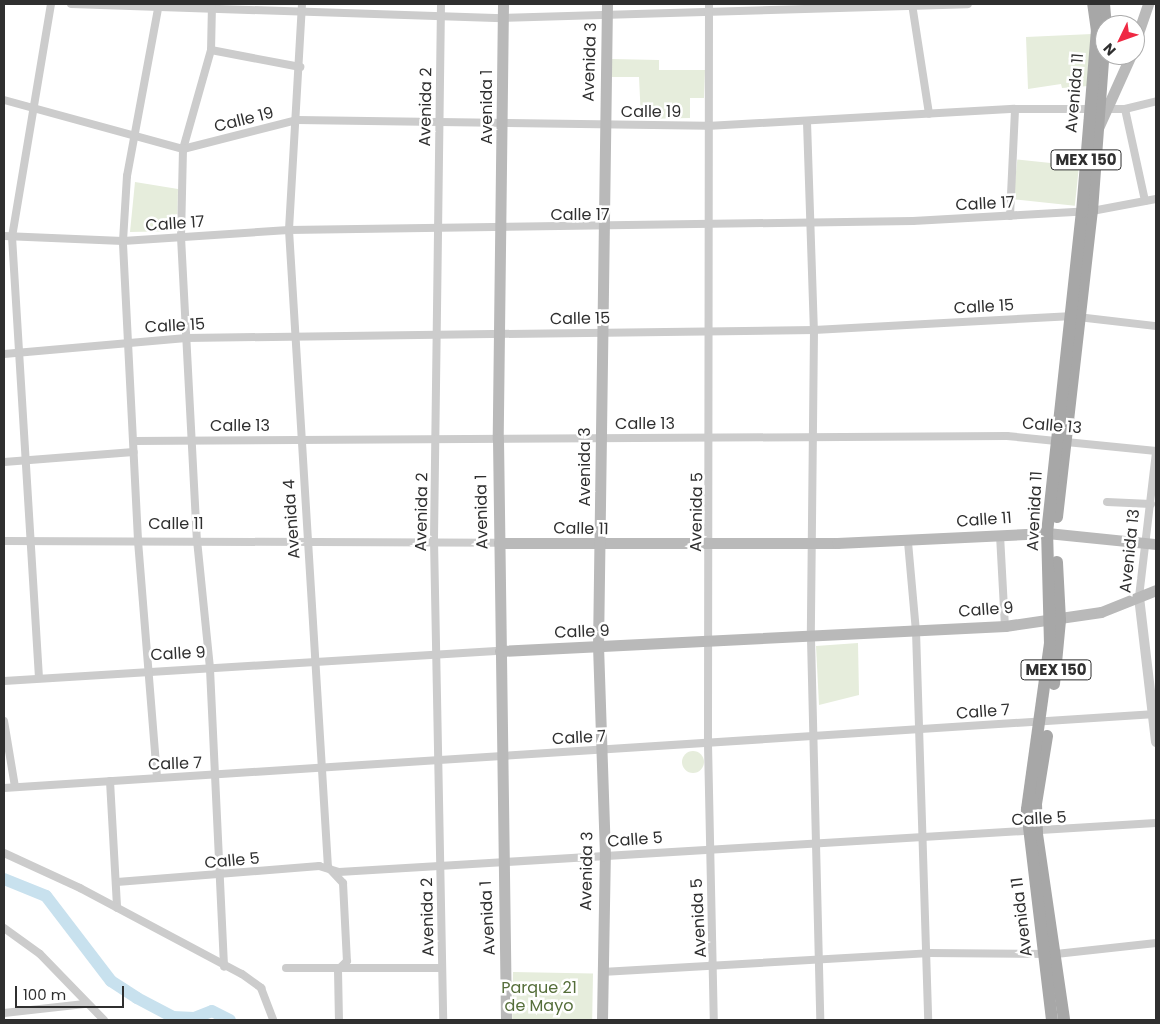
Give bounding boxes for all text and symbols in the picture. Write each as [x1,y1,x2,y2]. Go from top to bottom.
north arrow [1095,15,1145,65]
street label: Avenida 3 [579,22,601,102]
text: N [1099,39,1121,60]
street label: Avenida 11 [1062,52,1088,134]
street label: Avenida 2 [416,67,436,147]
street label: Avenida 1 [477,70,497,144]
street label: Calle 19 [621,102,681,122]
street label: Calle 19 [212,103,276,137]
road number: MEX 150 [1050,148,1122,172]
street label: Calle 17 [955,193,1015,215]
street label: Calle 17 [550,205,610,225]
street label: Calle 17 [145,212,205,236]
street label: Calle 15 [953,296,1015,318]
street label: Calle 15 [550,309,610,329]
street label: Calle 15 [144,315,206,337]
street label: Calle 13 [615,414,675,434]
street label: Calle 13 [1021,414,1083,438]
street label: Calle 13 [210,416,270,436]
street label: Avenida 3 [575,427,595,507]
street label: Avenida 11 [1023,471,1047,551]
street label: Avenida 2 [412,472,432,552]
street label: Avenida 5 [687,472,707,552]
street label: Avenida 1 [472,474,492,550]
street label: Avenida 4 [280,479,304,559]
street label: Calle 11 [956,508,1012,532]
street label: Avenida 13 [1116,508,1144,594]
street label: Calle 11 [148,514,204,534]
street label: Calle 11 [553,519,609,539]
street label: Calle 9 [958,598,1014,622]
street label: Calle 9 [554,621,610,643]
street label: Calle 9 [150,643,206,665]
road number: MEX 150 [1020,658,1092,682]
street label: Calle 7 [955,701,1011,723]
street label: Calle 7 [552,727,606,749]
street label: Calle 7 [148,753,202,775]
street label: Calle 5 [1011,808,1067,830]
street label: Calle 5 [607,828,663,852]
street label: Avenida 3 [577,831,597,911]
street label: Calle 5 [204,849,260,873]
street label: Avenida 11 [1008,876,1036,958]
street label: Avenida 2 [418,877,438,957]
street label: Avenida 5 [687,878,711,958]
street label: Avenida 1 [476,880,500,956]
scale bar [18,976,126,1008]
park label: Parque 21 de Mayo [501,978,577,1016]
text: 100 m [23,984,66,1005]

